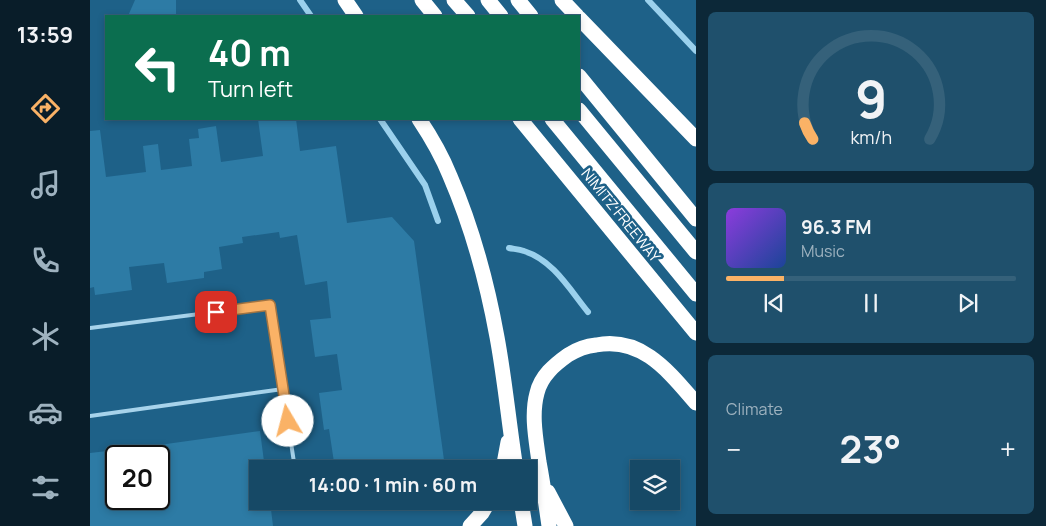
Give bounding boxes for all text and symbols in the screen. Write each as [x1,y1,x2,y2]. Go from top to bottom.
text: 13:59 [17,20,73,50]
text: 40 m [208,29,291,77]
icon: left [125,35,190,100]
text: 9 [855,63,887,134]
text: Turn left [208,74,293,104]
icon: directions [28,91,63,126]
text: km/h [850,125,892,149]
street label: NIMITZ FREEWAY [577,164,666,267]
icon: music [28,167,63,202]
text: 96.3 FM [801,214,871,240]
text: Music [801,240,845,262]
icon: phone [28,243,63,278]
icon: previous [760,289,788,317]
icon: pause [857,289,885,317]
icon: next [954,289,982,317]
pin [195,291,237,333]
icon: arrive [202,298,230,326]
icon: climate [28,319,63,354]
position arrow [261,394,313,446]
icon: car [28,395,63,430]
text: Climate [726,398,783,420]
text: 23° [840,422,901,474]
text: − [726,430,741,468]
text: + [1000,430,1016,468]
speed limit sign: 20 [105,445,170,510]
map controls [630,460,680,510]
button: layers [630,460,680,510]
icon: filters [28,470,63,505]
text: 14:00 · 1 min · 60 m [309,472,477,498]

